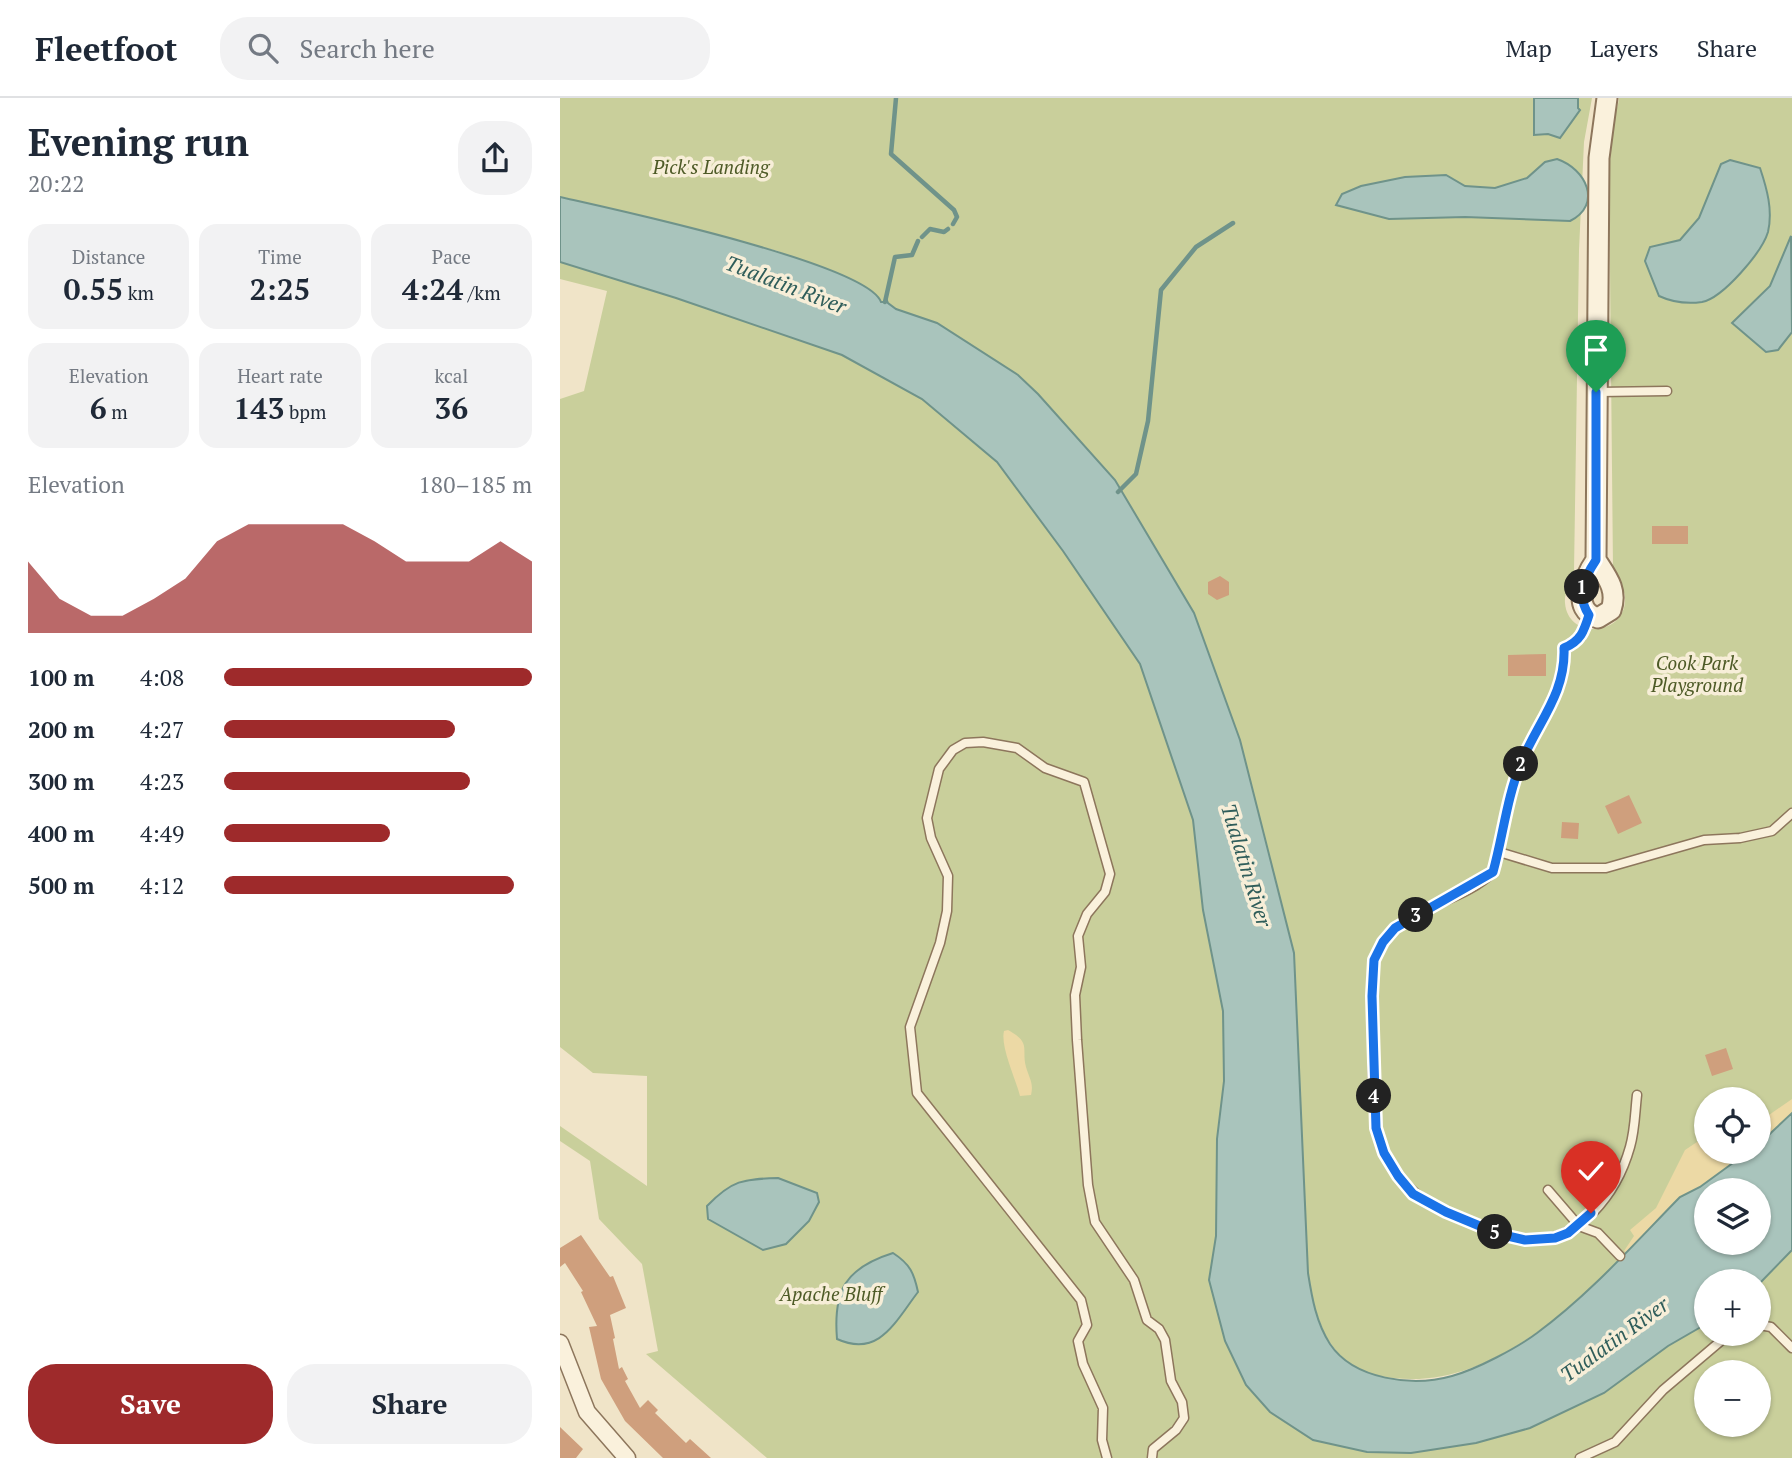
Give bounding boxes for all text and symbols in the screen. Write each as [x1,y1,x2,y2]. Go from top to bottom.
search box [220,17,710,80]
text: Fleetfoot [35,27,178,70]
icon: search [244,29,282,67]
text: Search here [300,31,435,65]
text: Map [1505,32,1552,64]
text: Layers [1590,32,1659,64]
text: Share [1697,32,1757,64]
text: Evening run [28,117,249,167]
button: share [458,121,532,195]
park label: Pick's Landing [652,154,771,179]
text: 20:22 [28,168,85,199]
text: Distance [72,244,145,269]
text: Time [258,244,302,269]
text: Pace [432,244,471,269]
water label: Tualatin River [721,248,851,320]
text: 0.55 [63,269,123,309]
text: 2:25 [249,269,311,309]
text: 4:24 [402,269,463,309]
text: km [123,280,154,305]
text: /km [463,280,501,305]
pin [1566,320,1626,392]
icon: arrive [1577,331,1615,369]
text: Elevation [69,363,149,388]
text: Heart rate [237,363,323,388]
text: kcal [434,363,468,388]
text: 6 [90,388,107,428]
text: 143 [234,388,284,428]
text: 36 [434,388,468,428]
text: m [107,399,128,424]
text: bpm [284,399,326,424]
text: Elevation [28,469,125,500]
text: 180–185 m [419,469,532,500]
pin: 1 [1564,570,1600,604]
text: 1 [1576,574,1587,599]
park label: Cook Park Playground [1650,650,1744,697]
text: 100 m [28,662,94,693]
text: 4:08 [140,662,184,693]
text: 200 m [28,714,94,745]
text: 4:27 [140,714,184,745]
pin: 2 [1504,746,1538,782]
text: 2 [1515,751,1526,776]
text: 300 m [28,766,94,797]
text: 4:23 [140,766,184,797]
water label: Tualatin River [1215,800,1279,931]
text: 400 m [28,818,94,849]
text: 4:49 [140,818,184,849]
text: 500 m [28,870,94,901]
text: 4:12 [140,870,184,901]
pin: 3 [1398,898,1434,932]
text: 3 [1410,902,1421,927]
pin: 4 [1356,1079,1392,1114]
text: 4 [1368,1083,1379,1108]
map controls [1694,1087,1771,1437]
button: locate [1694,1087,1771,1164]
pin [1561,1141,1621,1213]
icon: check [1572,1152,1610,1190]
button: layers [1694,1178,1771,1255]
pin: 5 [1478,1214,1513,1250]
text: 5 [1489,1219,1500,1244]
button: + [1694,1269,1771,1346]
park label: Apache Bluff [779,1281,886,1306]
water label: Tualatin River [1554,1290,1675,1388]
button: − [1694,1360,1771,1437]
button: Save [28,1364,273,1444]
button: Share [287,1364,532,1444]

